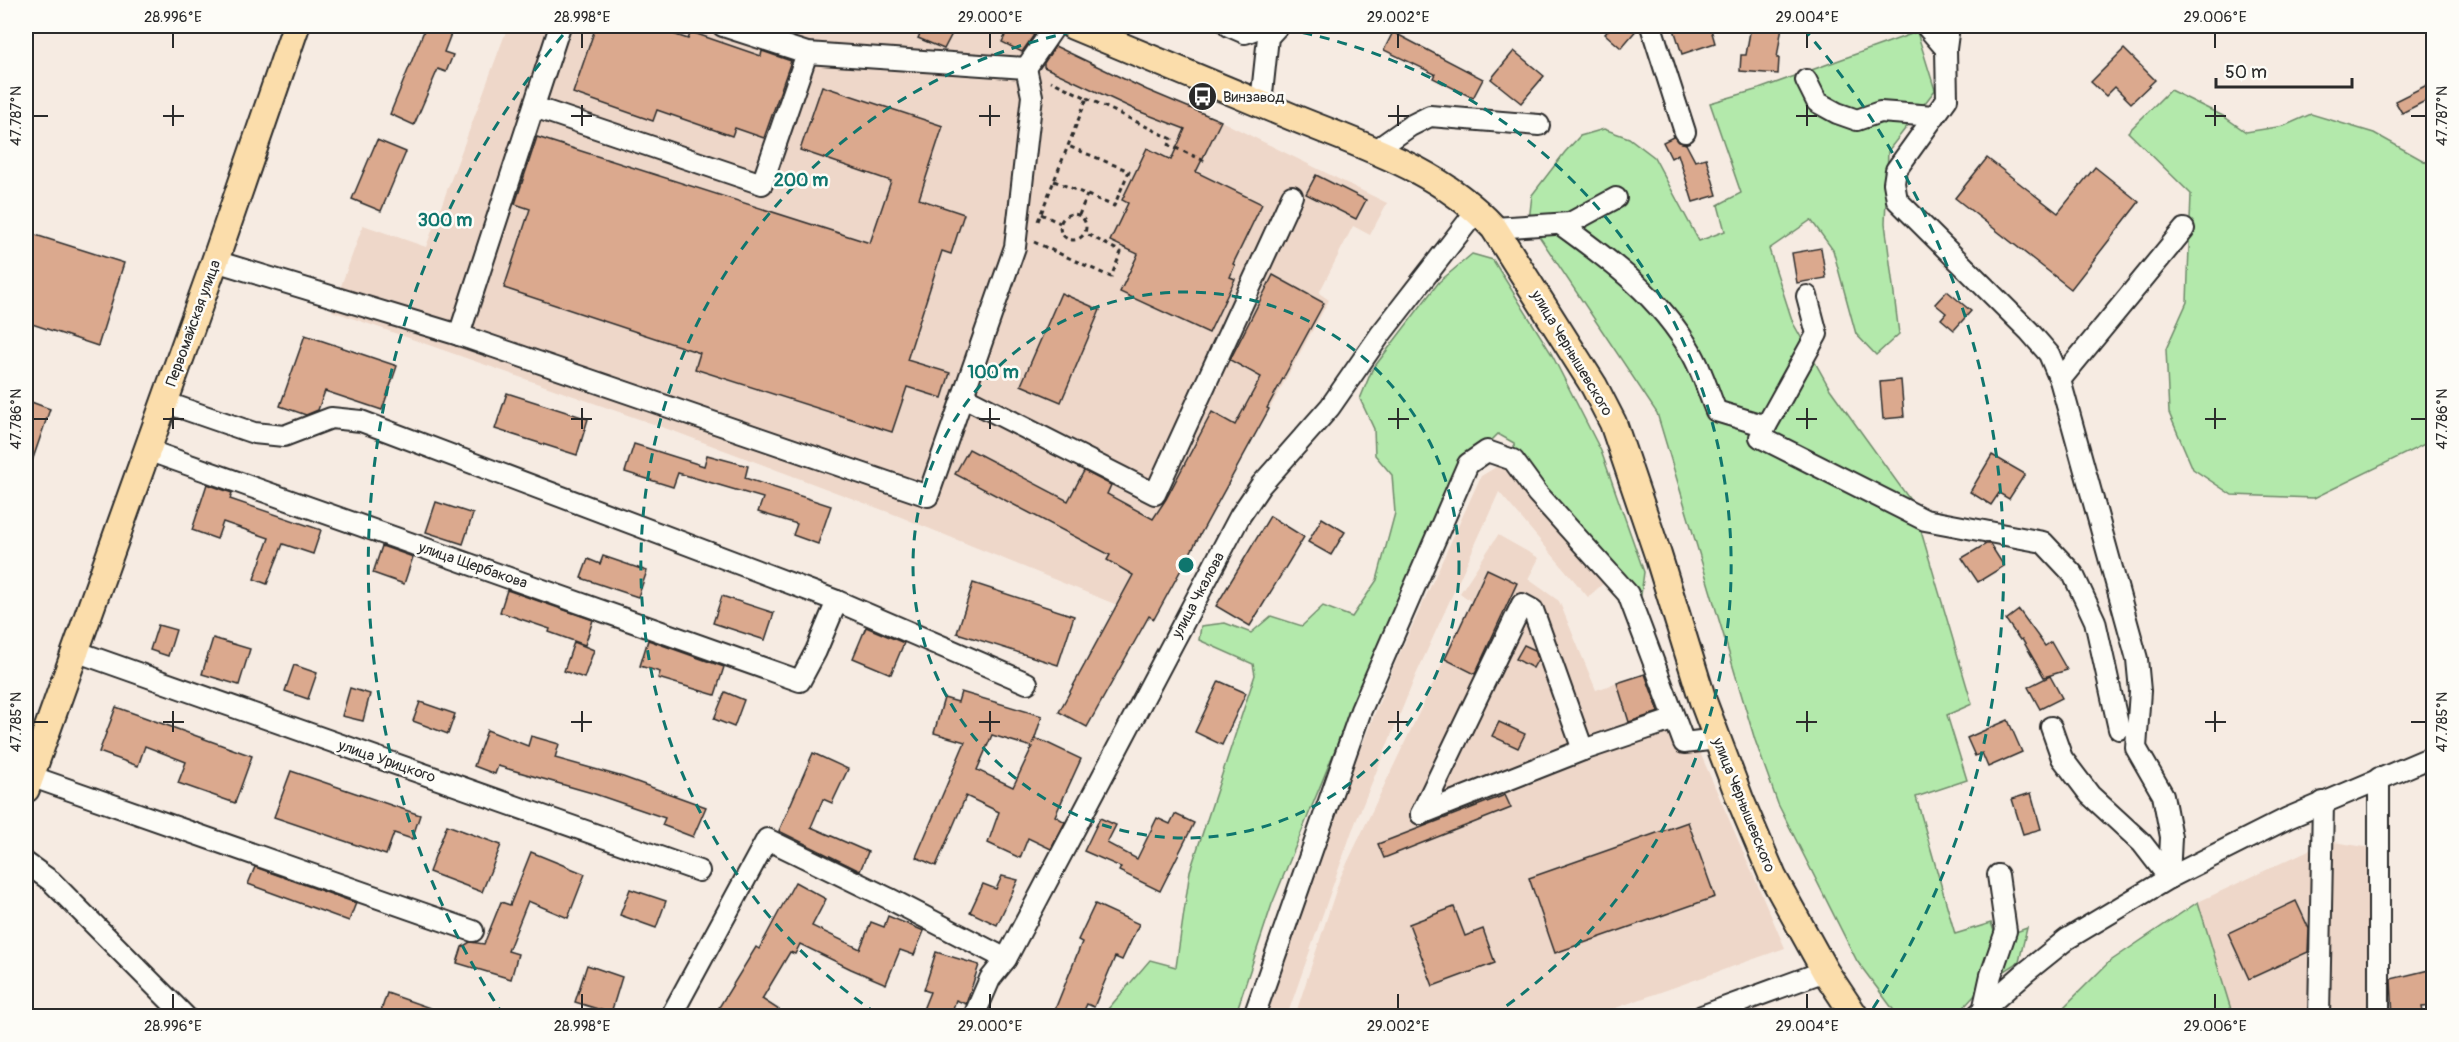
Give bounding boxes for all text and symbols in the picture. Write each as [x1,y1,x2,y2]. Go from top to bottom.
text: 28.996°E [144,8,202,27]
text: 28.998°E [554,8,610,27]
text: 29.000°E [958,8,1022,27]
text: 29.002°E [1367,8,1430,27]
text: 29.004°E [1776,8,1839,27]
text: 29.006°E [2184,8,2247,27]
scale bar [2216,51,2352,89]
text: 50 m [2225,61,2267,84]
bus stop icon: Винзавод [1186,81,1218,113]
text: 47.787°N [7,86,26,146]
text: 47.787°N [2433,86,2452,146]
place label: Винзавод [1223,88,1284,107]
text: 200 m [774,169,828,192]
text: 300 m [418,209,472,232]
street label: Первомайская улица [162,257,225,389]
street label: улица Чернышевского [1526,286,1617,420]
text: 100 m [967,361,1019,384]
text: 47.786°N [7,389,26,449]
text: 47.786°N [2433,389,2452,449]
street label: улица Щербакова [415,538,530,593]
street label: улица Чкалова [1167,549,1229,642]
centre of rings [1176,555,1196,575]
text: 47.785°N [7,692,26,752]
text: 47.785°N [2433,692,2452,752]
street label: улица Чернышевского [1708,734,1779,875]
street label: улица Урицкого [335,736,438,787]
text: 28.996°E [144,1017,202,1036]
text: 28.998°E [554,1017,610,1036]
text: 29.000°E [958,1017,1022,1036]
text: 29.002°E [1367,1017,1430,1036]
text: 29.004°E [1776,1017,1839,1036]
text: 29.006°E [2184,1017,2247,1036]

